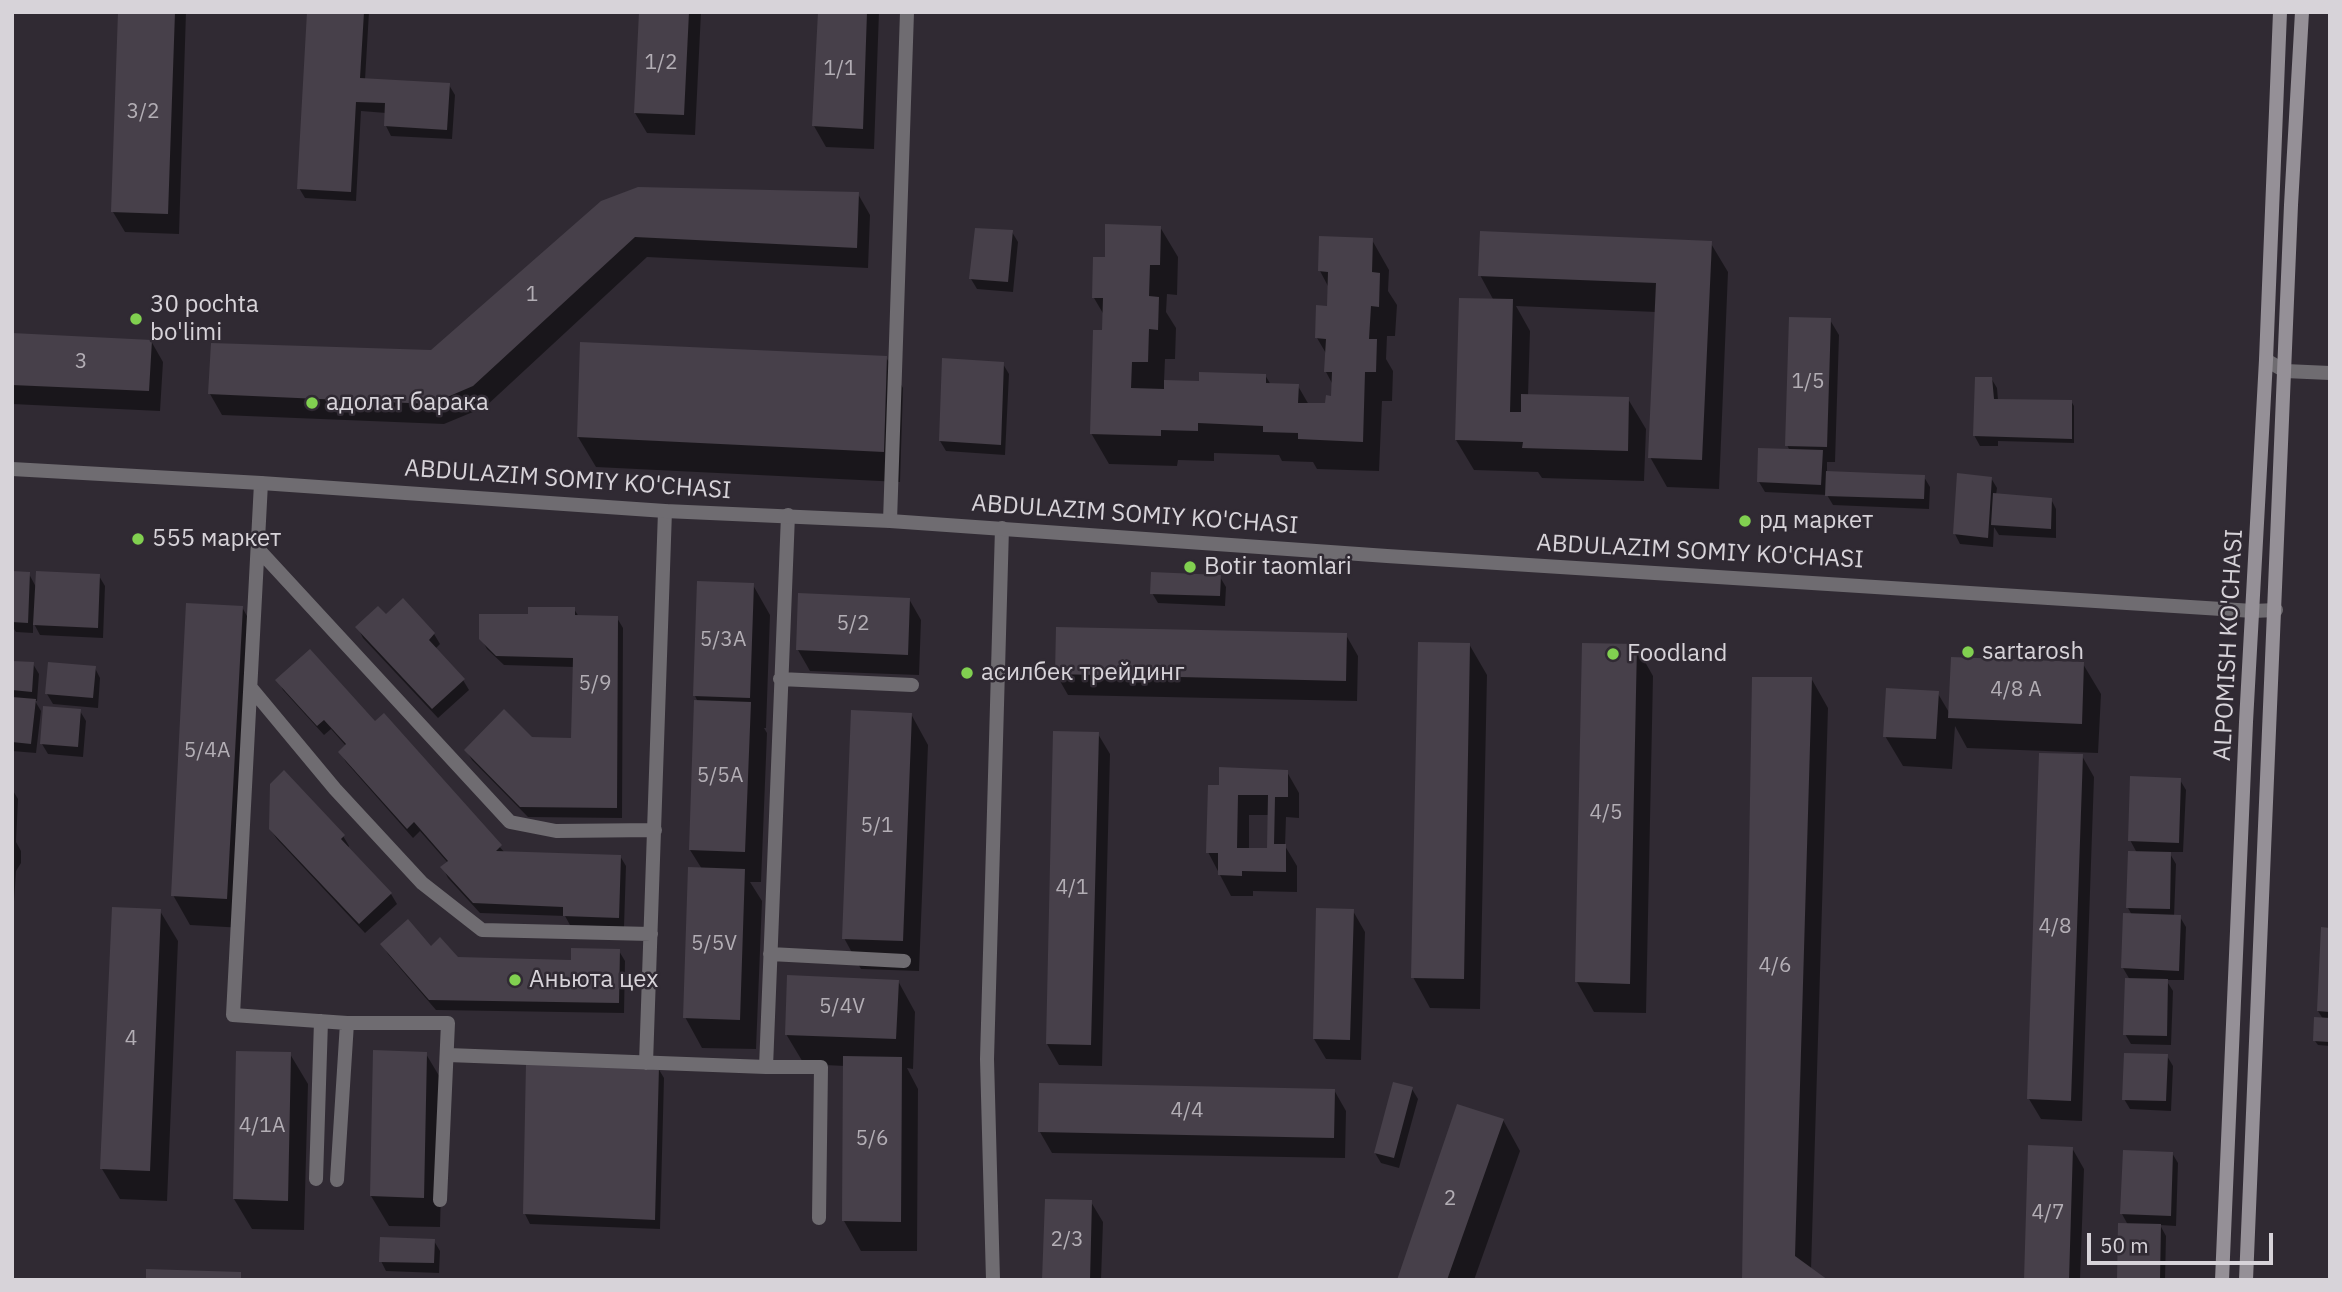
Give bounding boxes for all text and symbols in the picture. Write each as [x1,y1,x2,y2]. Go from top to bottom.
house number: 1/2 [644,50,678,76]
house number: 1/1 [823,56,857,82]
house number: 3/2 [126,99,160,125]
house number: 1 [526,282,538,308]
place label: 30 pochta bo'limi [150,291,259,347]
marker: 30 pochta bo'limi [128,311,144,327]
house number: 3 [75,349,87,375]
house number: 1/5 [1791,369,1825,395]
place label: адолат барака [326,389,489,417]
marker: адолат барака [304,395,320,411]
street label: ABDULAZIM SOMIY KO'CHASI [404,454,732,506]
street label: ABDULAZIM SOMIY KO'CHASI [971,489,1299,541]
place label: рд маркет [1759,507,1873,535]
marker: рд маркет [1737,513,1753,529]
place label: 555 маркет [152,525,281,553]
street label: ALPOMISH KO'CHASI [2209,528,2249,762]
street label: ABDULAZIM SOMIY KO'CHASI [1536,529,1864,575]
marker: 555 маркет [130,531,146,547]
place label: Botir taomlari [1204,553,1352,581]
marker: Botir taomlari [1182,559,1198,575]
house number: 5/2 [836,611,870,637]
house number: 5/3A [700,627,746,653]
place label: sartarosh [1982,638,2084,666]
place label: Foodland [1627,640,1728,668]
marker: sartarosh [1960,644,1976,660]
marker: Foodland [1605,646,1621,662]
place label: асилбек трейдинг [981,659,1185,687]
marker: асилбек трейдинг [959,665,975,681]
house number: 5/9 [578,671,612,697]
house number: 4/8 A [1990,677,2042,703]
house number: 5/4A [184,738,230,764]
house number: 5/5A [697,763,743,789]
house number: 4/5 [1589,800,1623,826]
house number: 5/1 [860,813,894,839]
house number: 4/1 [1055,875,1089,901]
house number: 4/8 [2038,914,2072,940]
house number: 5/5V [691,931,737,957]
house number: 4/6 [1758,953,1792,979]
place label: Аньюта цех [529,966,658,994]
marker: Аньюта цех [507,972,523,988]
house number: 5/4V [819,994,865,1020]
house number: 4 [125,1026,137,1052]
house number: 4/4 [1170,1098,1204,1124]
house number: 4/1A [239,1113,285,1139]
house number: 5/6 [855,1126,889,1152]
house number: 2 [1444,1186,1456,1212]
house number: 4/7 [2031,1200,2065,1226]
scale bar [2090,1218,2276,1262]
house number: 2/3 [1050,1227,1084,1253]
text: 50 m [2100,1231,2149,1259]

